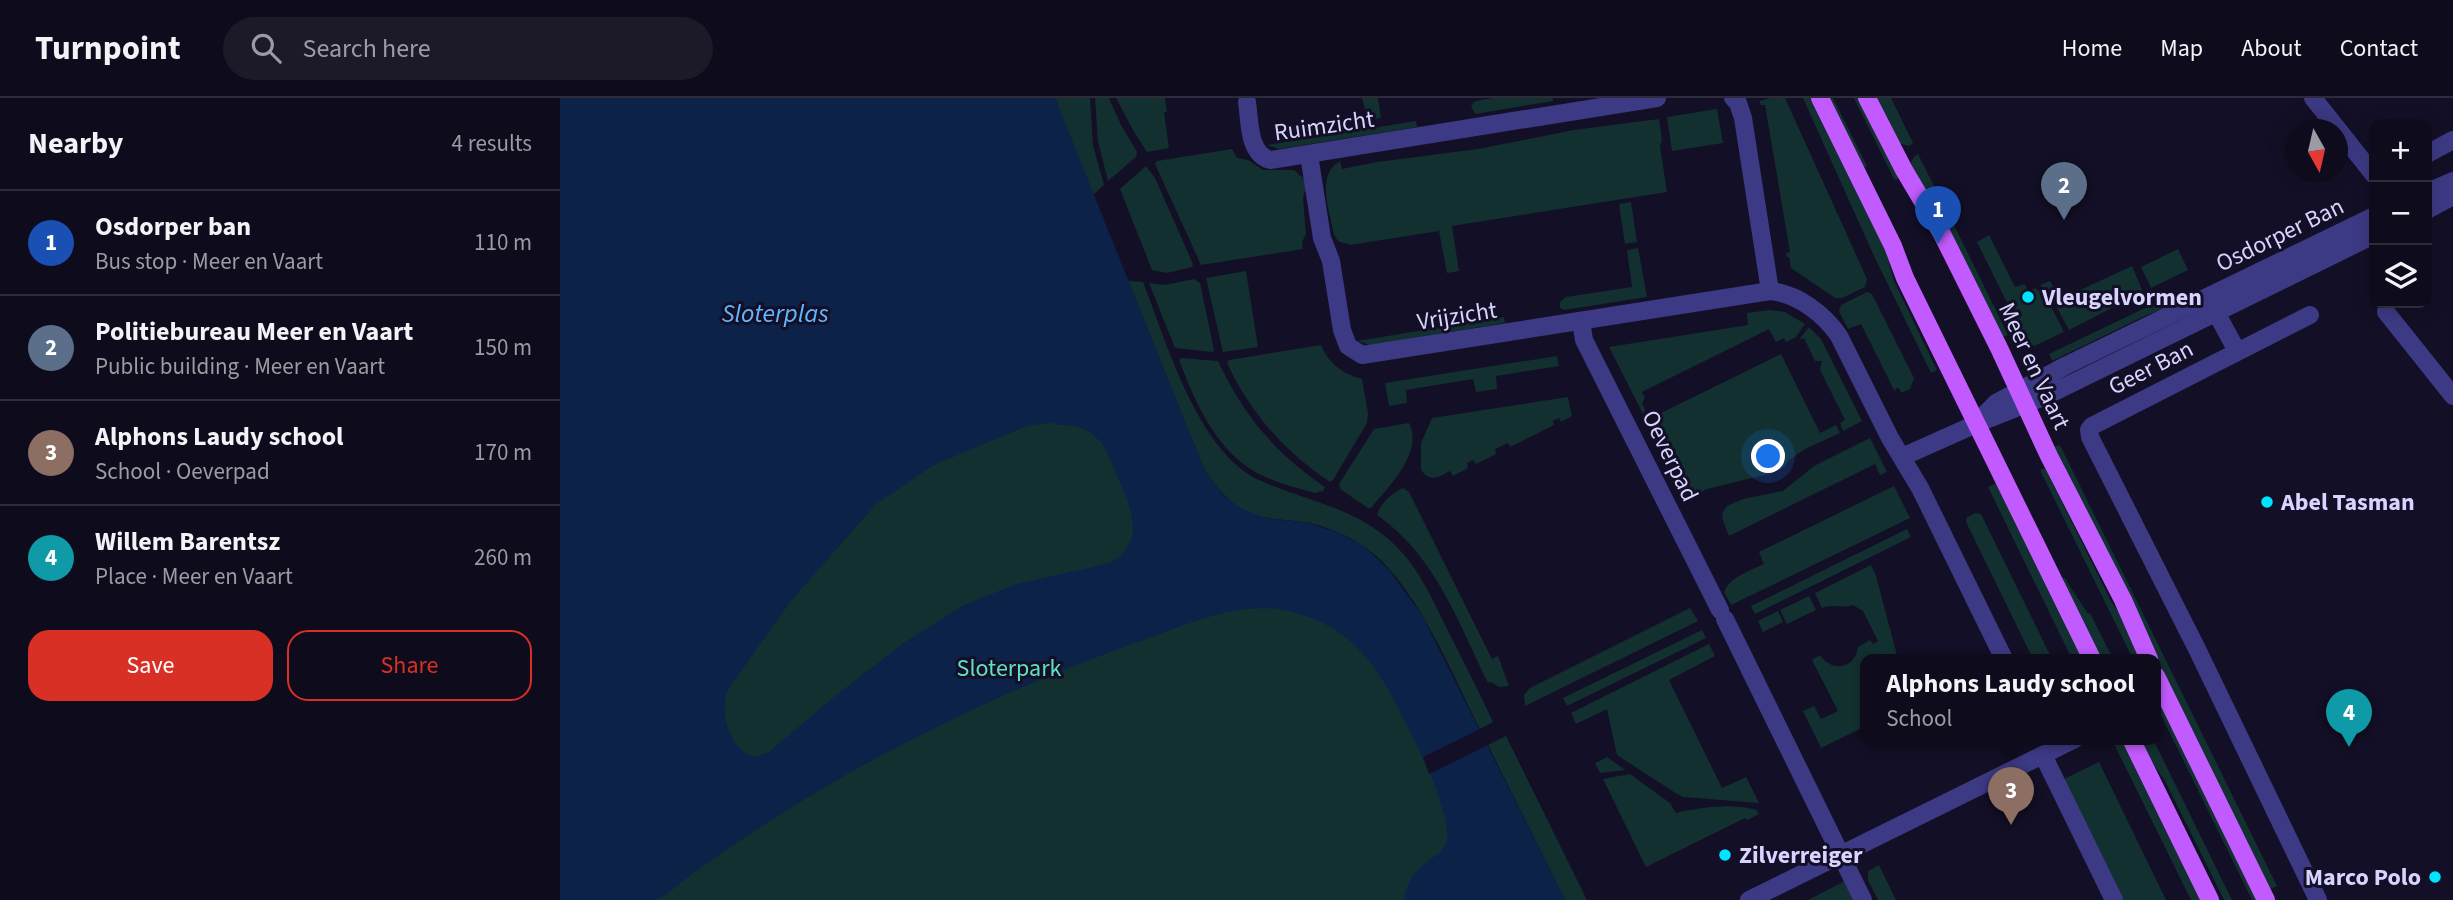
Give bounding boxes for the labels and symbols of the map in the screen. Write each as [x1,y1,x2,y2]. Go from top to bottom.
street label: Ruimzicht [1272,102,1376,150]
north arrow [2285,119,2348,182]
pin: 2 [2041,162,2087,220]
pin: 1 [1915,186,1961,244]
street label: Osdorper Ban [2210,189,2350,281]
place label: Vleugelvormen [2041,280,2202,315]
marker: Vleugelvormen [2020,289,2036,305]
street label: Vrijzicht [1415,292,1499,340]
water label: Sloterplas [721,295,829,332]
street label: Meer en Vaart [1989,297,2079,435]
street label: Geer Ban [2102,332,2200,404]
street label: Oeverpad [1633,404,1707,508]
your location [1751,439,1785,473]
place label: Abel Tasman [2280,485,2415,520]
marker: Abel Tasman [2259,494,2275,510]
park label: Sloterpark [957,651,1062,686]
pin: 4 [2326,689,2372,747]
pin: 3 [1988,767,2034,825]
place label: Zilverreiger [1739,838,1863,873]
marker: Zilverreiger [1717,847,1733,863]
place label: Marco Polo [2305,860,2421,895]
marker: Marco Polo [2427,869,2443,885]

